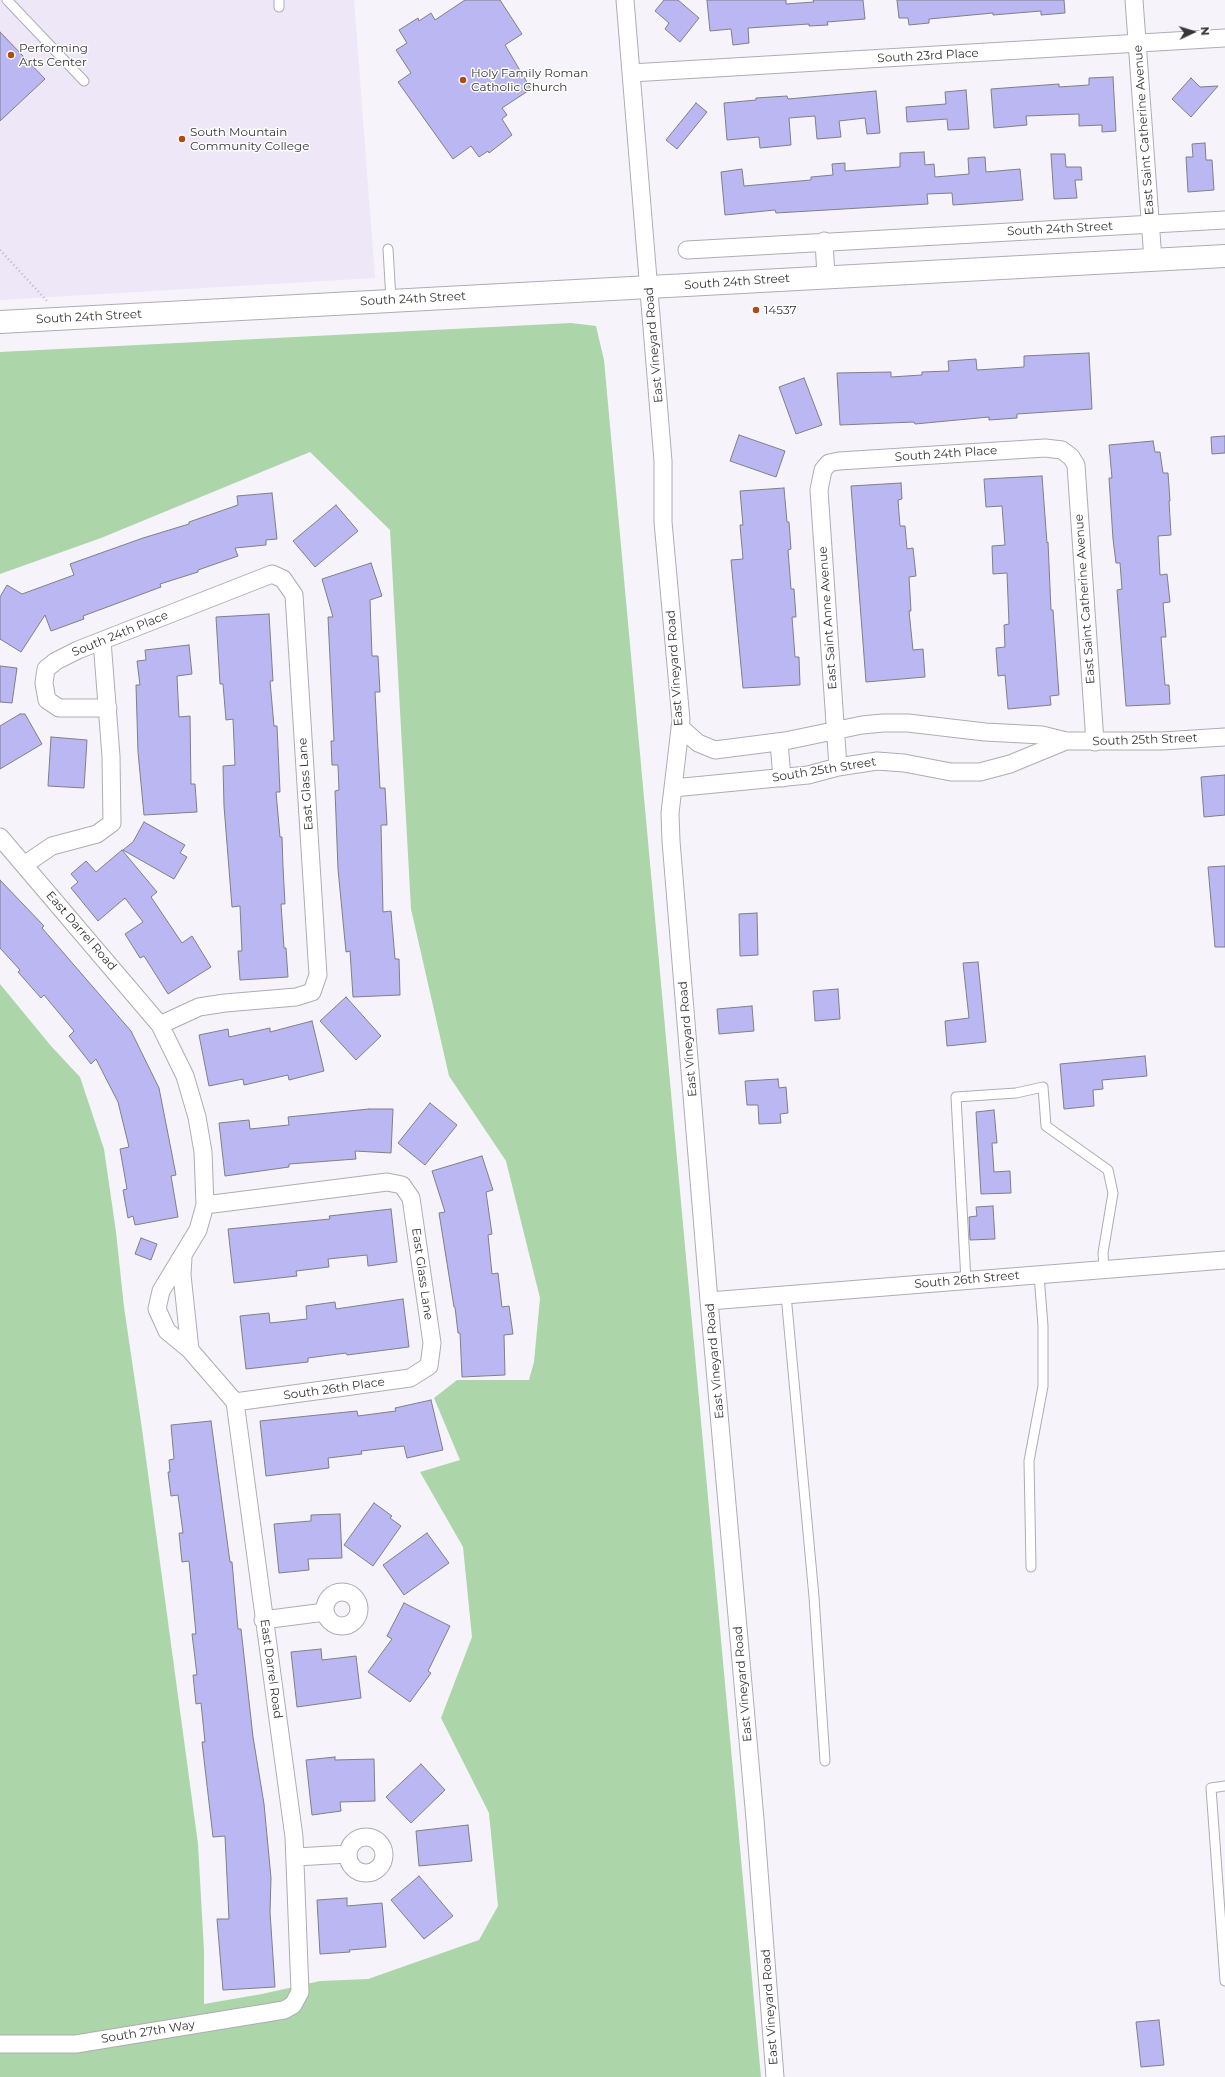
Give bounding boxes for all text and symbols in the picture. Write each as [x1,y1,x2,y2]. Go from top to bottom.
north arrow [1173,12,1213,52]
text: N [1198,26,1212,36]
place label: Performing Arts Center [19,41,88,69]
street label: East Saint Catherine Avenue [1131,45,1157,215]
street label: South 23rd Place [877,46,979,66]
marker: Performing Arts Center [6,50,16,60]
place label: Holy Family Roman Catholic Church [471,66,588,94]
marker: Holy Family Roman Catholic Church [458,75,468,85]
place label: South Mountain Community College [190,125,310,153]
marker: South Mountain Community College [177,134,187,144]
street label: South 24th Street [1007,219,1113,239]
street label: South 24th Street [684,271,790,293]
street label: East Vineyard Road [642,286,666,404]
street label: South 24th Street [360,289,466,309]
place label: 14537 [764,303,797,317]
marker: 14537 [751,305,761,315]
street label: South 24th Street [36,307,142,327]
street label: South 24th Place [894,443,998,465]
street label: East Saint Catherine Avenue [1072,514,1098,684]
street label: East Saint Anne Avenue [816,546,840,690]
street label: South 24th Place [70,608,170,660]
street label: East Vineyard Road [664,610,686,726]
street label: South 25th Street [1092,731,1198,749]
street label: East Glass Lane [296,737,316,831]
street label: South 25th Street [771,755,877,785]
street label: East Darrel Road [43,888,119,974]
street label: East Vineyard Road [676,980,700,1098]
street label: East Glass Lane [408,1227,436,1321]
street label: South 26th Street [914,1268,1020,1292]
street label: East Vineyard Road [703,1302,727,1420]
street label: South 26th Place [282,1375,386,1403]
street label: East Darrel Road [257,1618,285,1720]
street label: East Vineyard Road [731,1625,755,1743]
street label: East Vineyard Road [759,1949,781,2065]
street label: South 27th Way [100,2017,196,2047]

